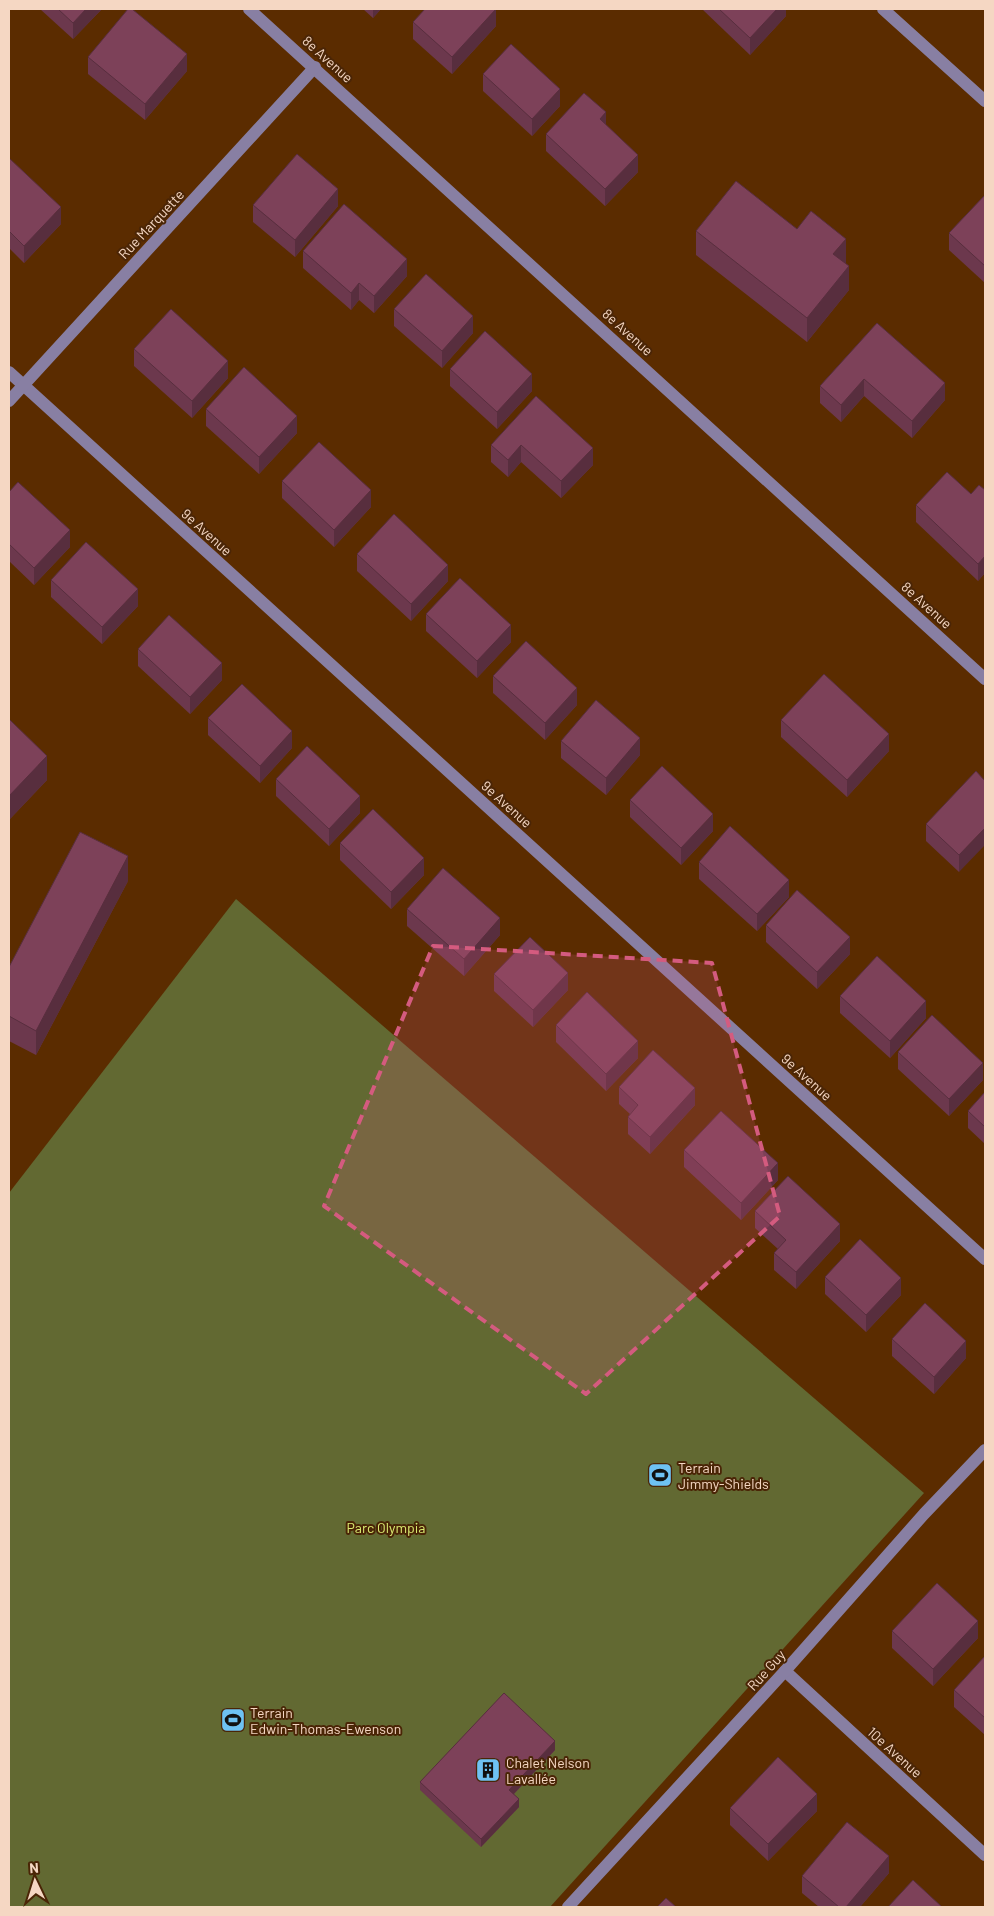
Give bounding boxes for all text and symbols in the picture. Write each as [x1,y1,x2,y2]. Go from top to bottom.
street label: 8e Avenue [299,32,357,86]
street label: Rue Marquette [115,186,187,262]
street label: 8e Avenue [599,305,657,359]
street label: 9e Avenue [178,505,236,559]
street label: 8e Avenue [898,578,956,632]
street label: 9e Avenue [478,777,536,831]
street label: 9e Avenue [778,1050,836,1104]
place label: Terrain Jimmy-Shields [678,1459,769,1492]
sports icon: Terrain Jimmy-Shields [647,1462,673,1488]
park label: Parc Olympia [347,1519,425,1536]
street label: Rue Guy [743,1646,789,1694]
place label: Terrain Edwin-Thomas-Ewenson [250,1704,401,1737]
sports icon: Terrain Edwin-Thomas-Ewenson [220,1707,246,1733]
street label: 10e Avenue [864,1723,926,1781]
place label: Chalet Nelson Lavallée [506,1754,590,1787]
building icon: Chalet Nelson Lavallée [475,1757,501,1783]
north arrow [10,1856,60,1906]
text: N [29,1859,39,1876]

